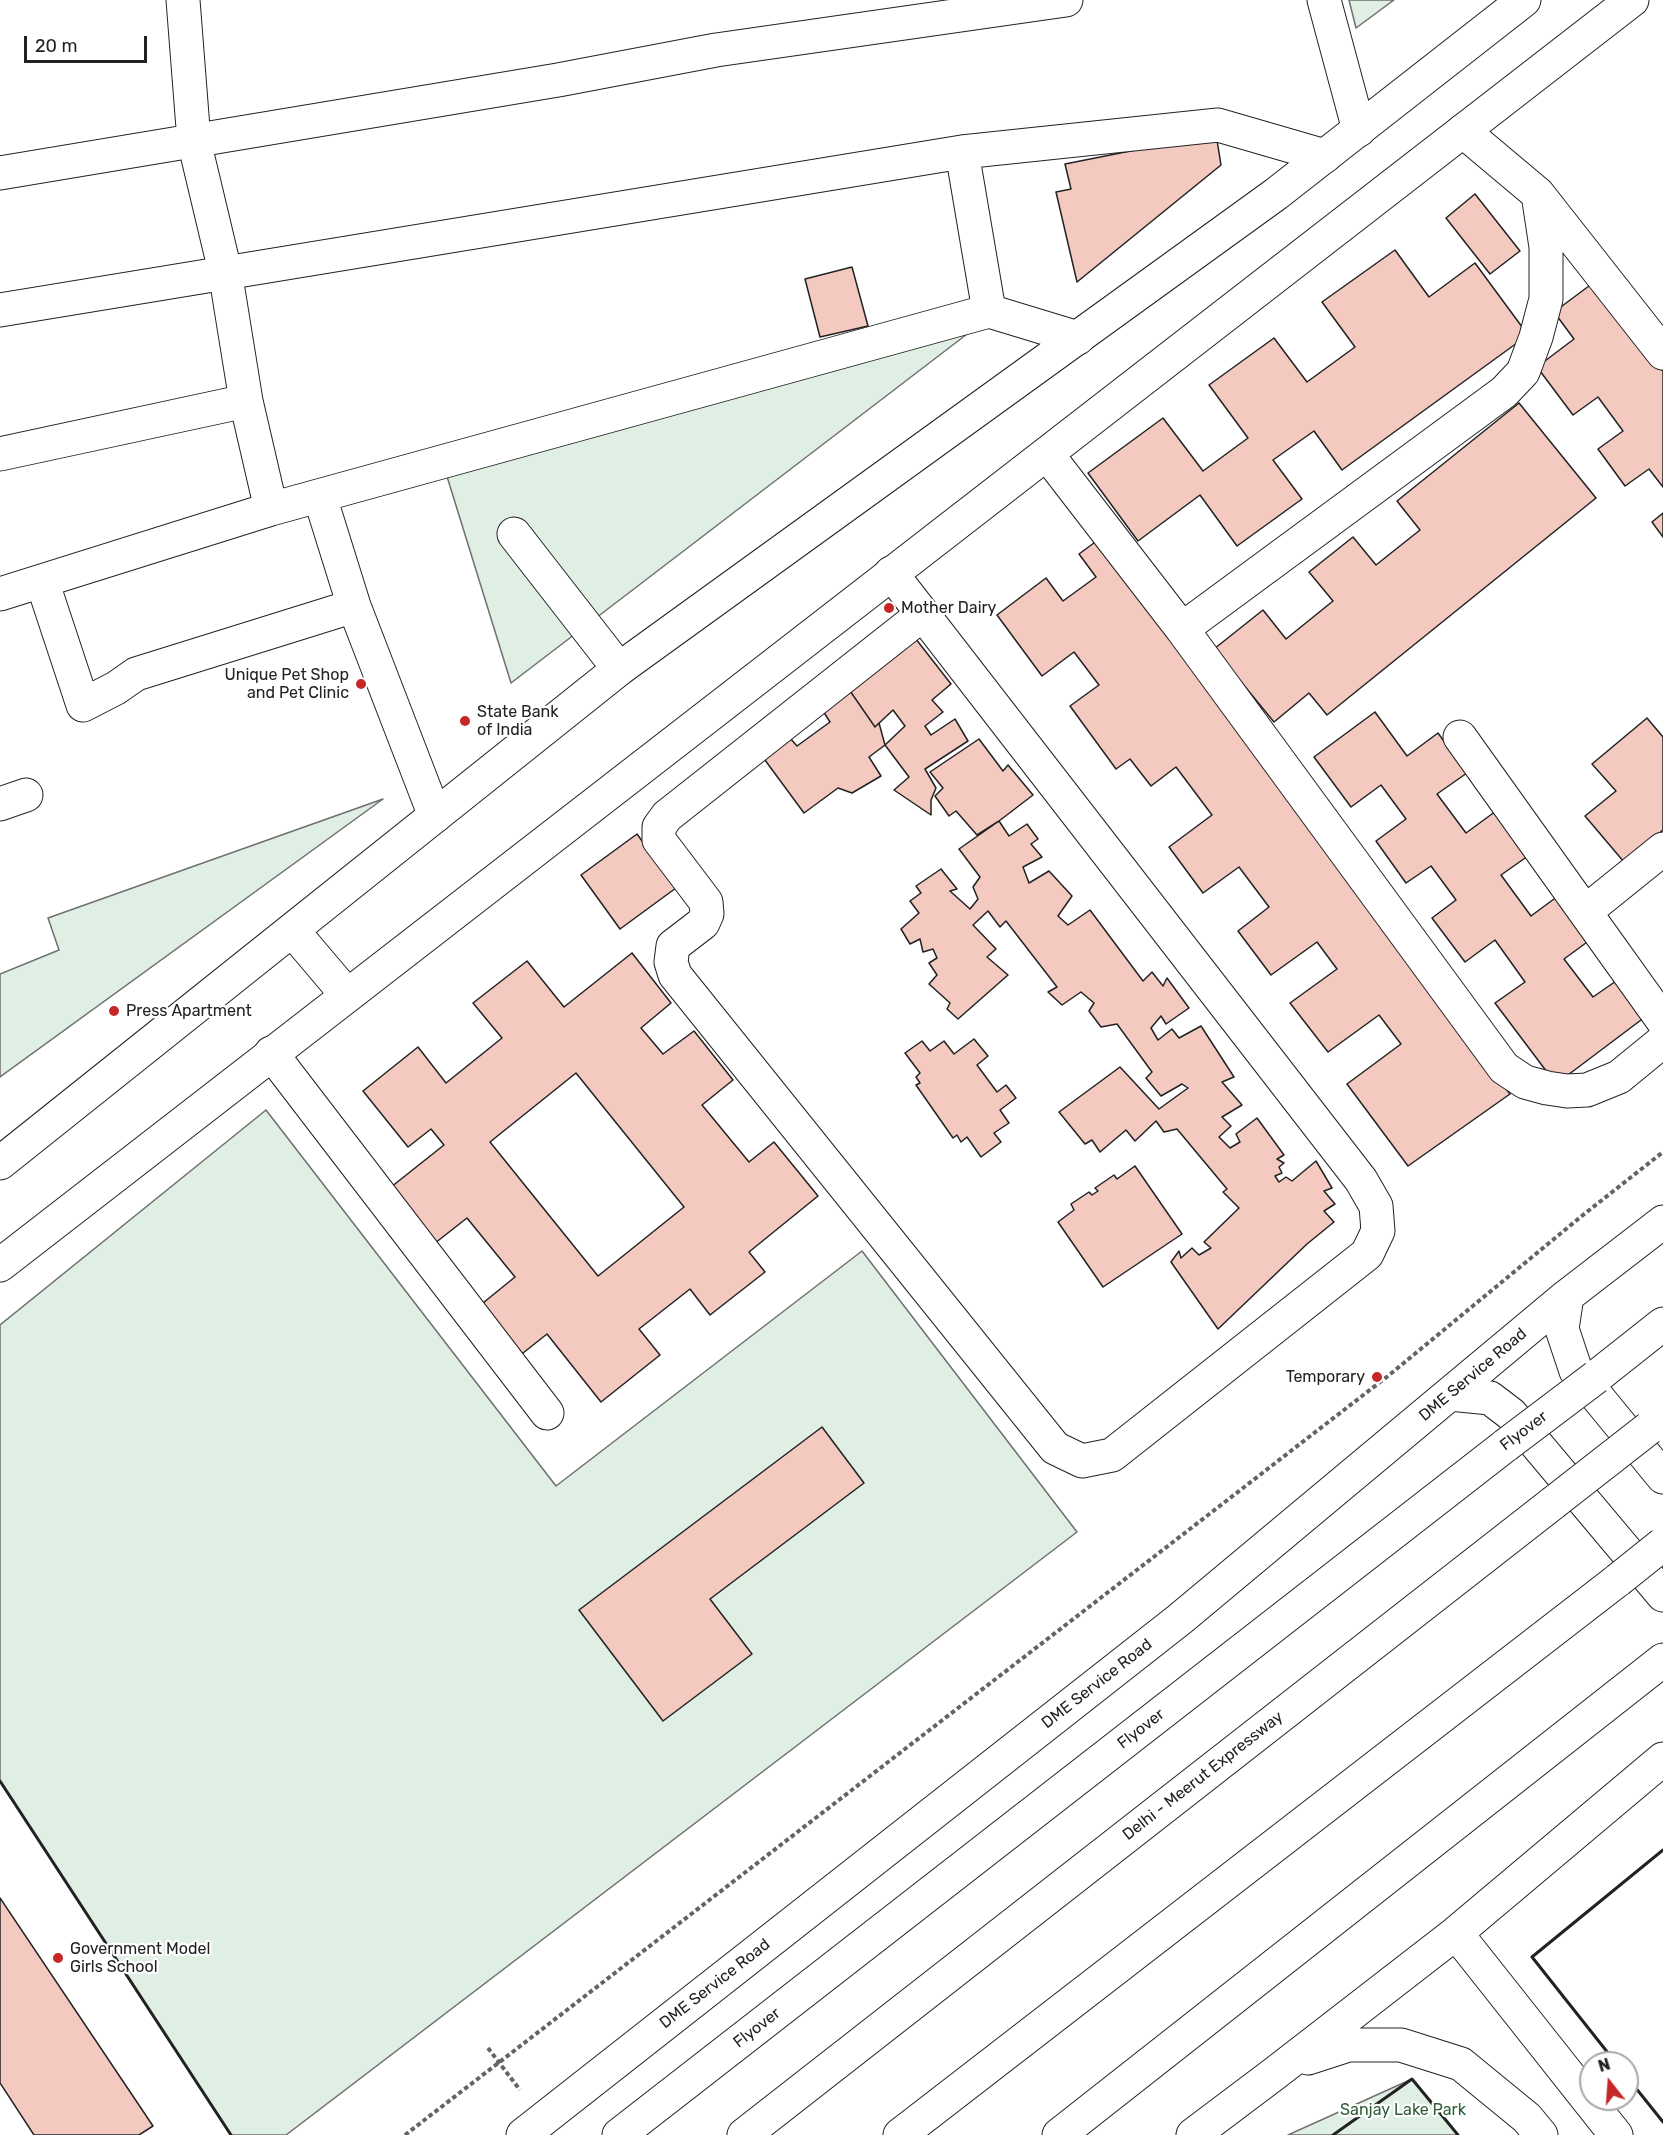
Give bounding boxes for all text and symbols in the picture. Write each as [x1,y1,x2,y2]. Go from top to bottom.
scale bar [27,24,150,62]
text: 20 m [35,35,77,57]
place label: Mother Dairy [901,598,996,618]
marker: Mother Dairy [882,601,896,615]
place label: Unique Pet Shop and Pet Clinic [225,665,349,703]
marker: Unique Pet Shop and Pet Clinic [354,677,368,691]
place label: State Bank of India [477,702,559,740]
marker: State Bank of India [458,714,472,728]
place label: Press Apartment [126,1001,252,1021]
marker: Press Apartment [107,1004,121,1018]
street label: DME Service Road [1415,1324,1531,1426]
place label: Temporary [1286,1367,1365,1387]
marker: Temporary [1370,1370,1384,1384]
street label: Flyover [1497,1407,1551,1455]
street label: DME Service Road [1038,1635,1156,1733]
street label: Flyover [1114,1705,1168,1753]
street label: Delhi - Meerut Expressway [1119,1707,1287,1845]
street label: DME Service Road [656,1935,774,2033]
place label: Government Model Girls School [70,1939,210,1977]
marker: Government Model Girls School [51,1951,65,1965]
street label: Flyover [730,2004,784,2052]
north arrow [1579,2051,1639,2111]
text: N [1596,2054,1612,2076]
park label: Sanjay Lake Park [1340,2100,1466,2120]

